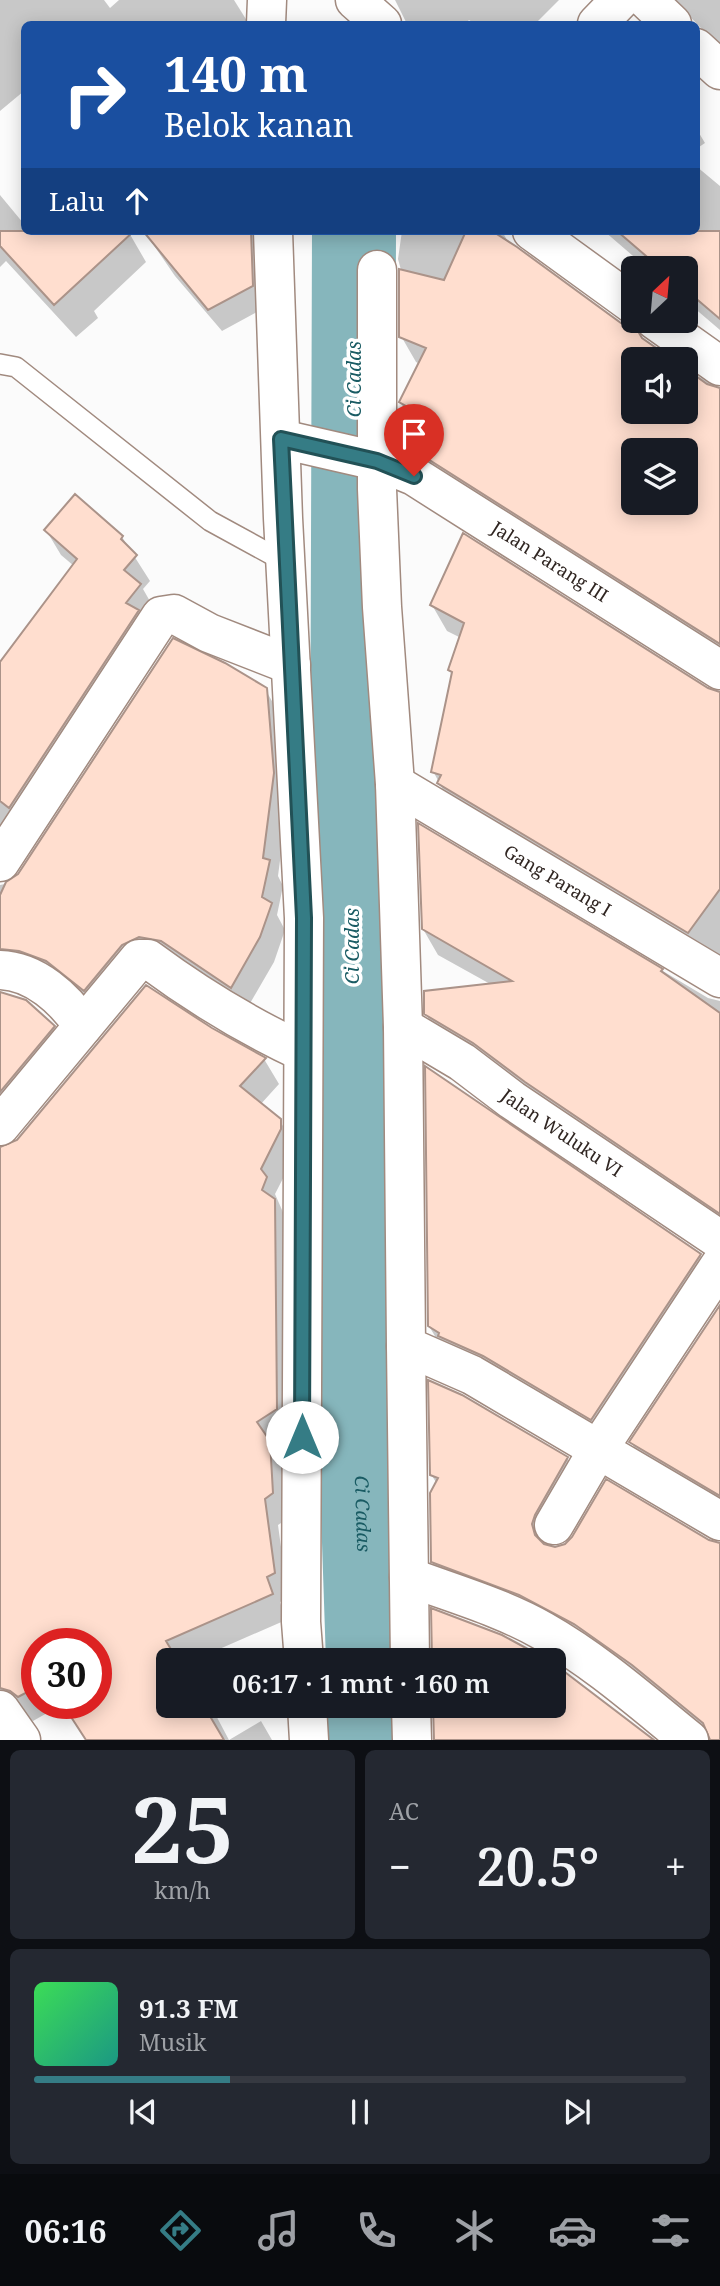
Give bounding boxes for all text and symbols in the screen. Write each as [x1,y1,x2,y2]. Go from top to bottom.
text: 140 m [164,40,308,106]
icon: right [49,49,140,140]
text: Belok kanan [164,103,354,146]
icon: ahead [118,182,156,220]
text: Lalu [49,183,104,219]
north arrow [621,256,698,332]
map controls [621,256,698,515]
water label: Ci Cadas [341,341,367,417]
button: sound [621,347,698,424]
pin [384,404,444,476]
icon: arrive [395,415,433,453]
button: layers [621,438,698,515]
street label: Jalan Parang III [486,515,613,607]
street label: Gang Parang I [500,839,616,921]
water label: Ci Cadas [339,908,365,984]
street label: Jalan Wuluku VI [496,1082,627,1182]
position arrow [265,1400,339,1474]
water label: Ci Cadas [349,1475,377,1553]
speed limit sign: 30 [21,1628,112,1719]
text: 06:17 · 1 mnt · 160 m [232,1665,490,1701]
text: 25 [131,1766,234,1890]
text: AC [389,1795,419,1827]
text: 20.5° [476,1830,599,1901]
text: − [389,1840,411,1892]
text: + [665,1840,686,1892]
text: km/h [154,1874,211,1906]
text: 91.3 FM [139,1990,238,2026]
text: Musik [139,2026,206,2058]
icon: previous [124,2093,162,2131]
icon: pause [341,2093,379,2131]
icon: next [558,2093,596,2131]
icon: directions [156,2206,205,2255]
icon: music [254,2206,303,2255]
icon: phone [352,2206,401,2255]
icon: climate [450,2206,499,2255]
icon: car [548,2206,597,2255]
icon: filters [646,2206,695,2255]
text: 06:16 [25,2209,107,2252]

